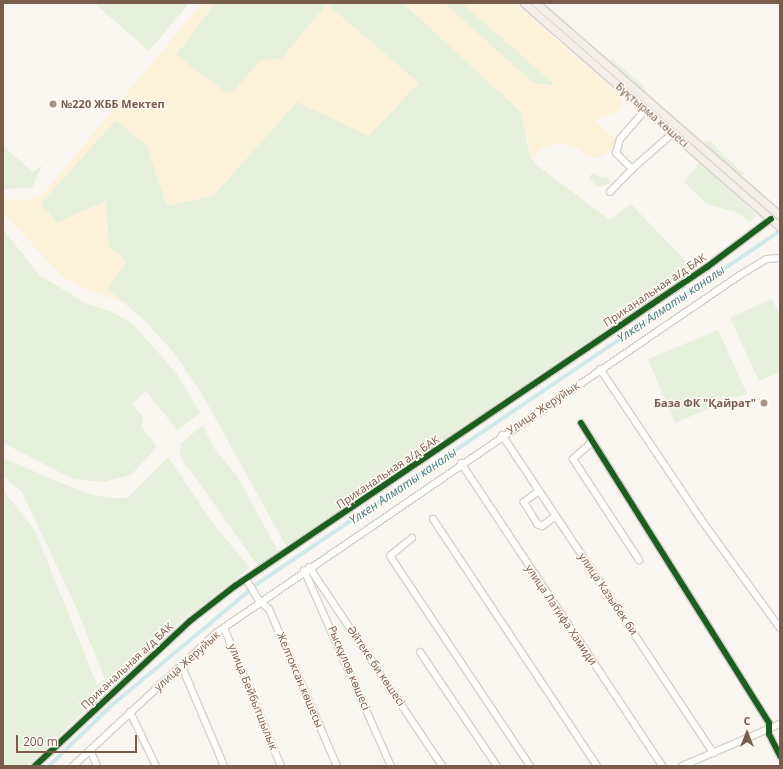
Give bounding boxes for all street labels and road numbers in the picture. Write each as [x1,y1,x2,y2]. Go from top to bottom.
street label: Бұқтырма көшесі [613,80,691,150]
street label: Приканальная а/д БАК [601,251,709,329]
street label: Улица Жеруйык [504,379,582,437]
street label: Приканальная а/д БАК [334,433,442,511]
street label: улица Казыбек би [576,551,640,637]
street label: улица Латифа Хамиди [522,562,600,668]
street label: Приканальная а/д БАК [78,620,176,712]
street label: Әйтеке би көшесі [344,623,408,709]
street label: Рысқұлов көшесі [325,624,373,712]
street label: улица Жеруйык [152,628,222,694]
street label: Желтоксан көшесы [274,630,326,730]
street label: улица Бейбытшылык [226,642,280,752]

